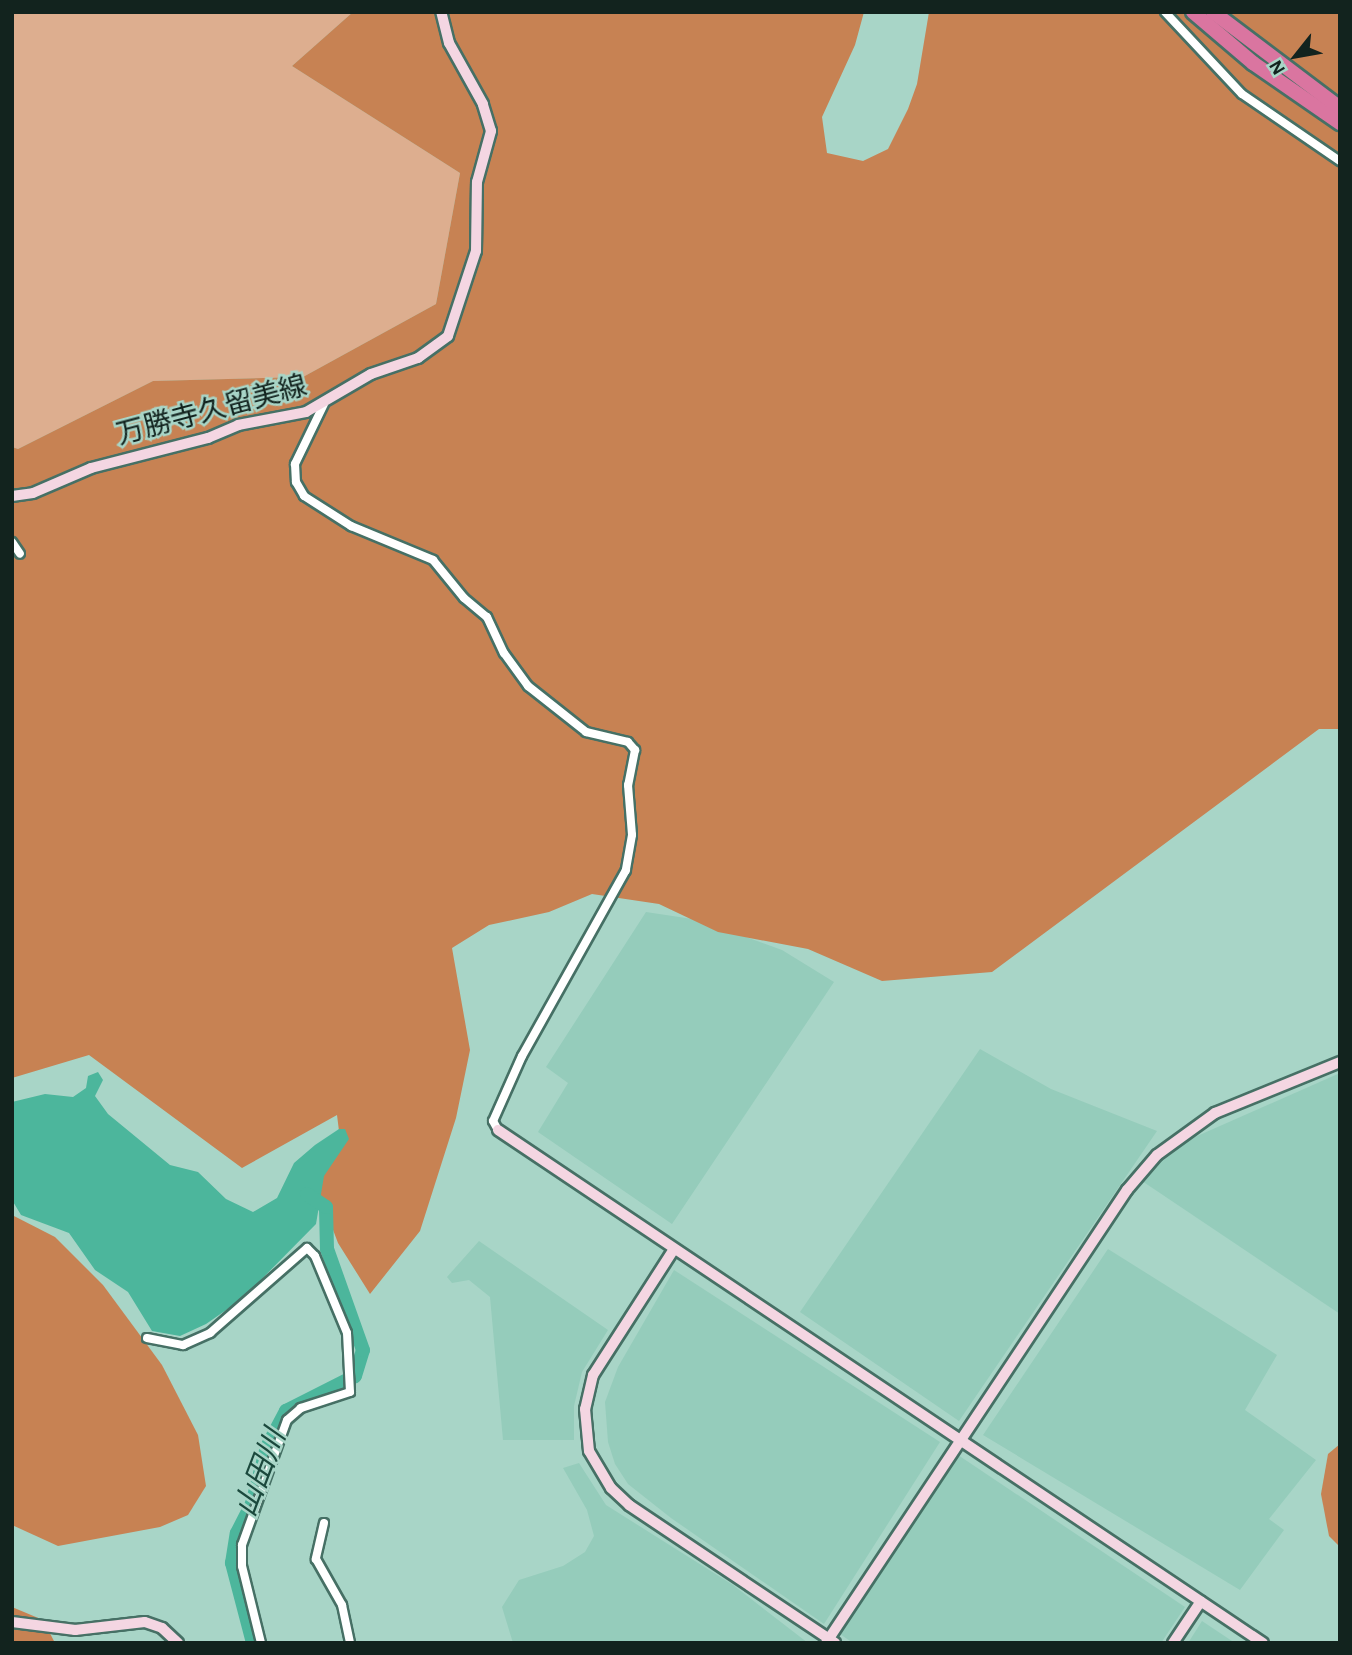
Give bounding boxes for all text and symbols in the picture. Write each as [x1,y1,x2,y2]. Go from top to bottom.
north arrow [1261,21,1331,91]
text: N [1266,57,1289,78]
street label: 万勝寺久留美線 [113,369,311,453]
water label: 山田川 [228,1425,294,1521]

